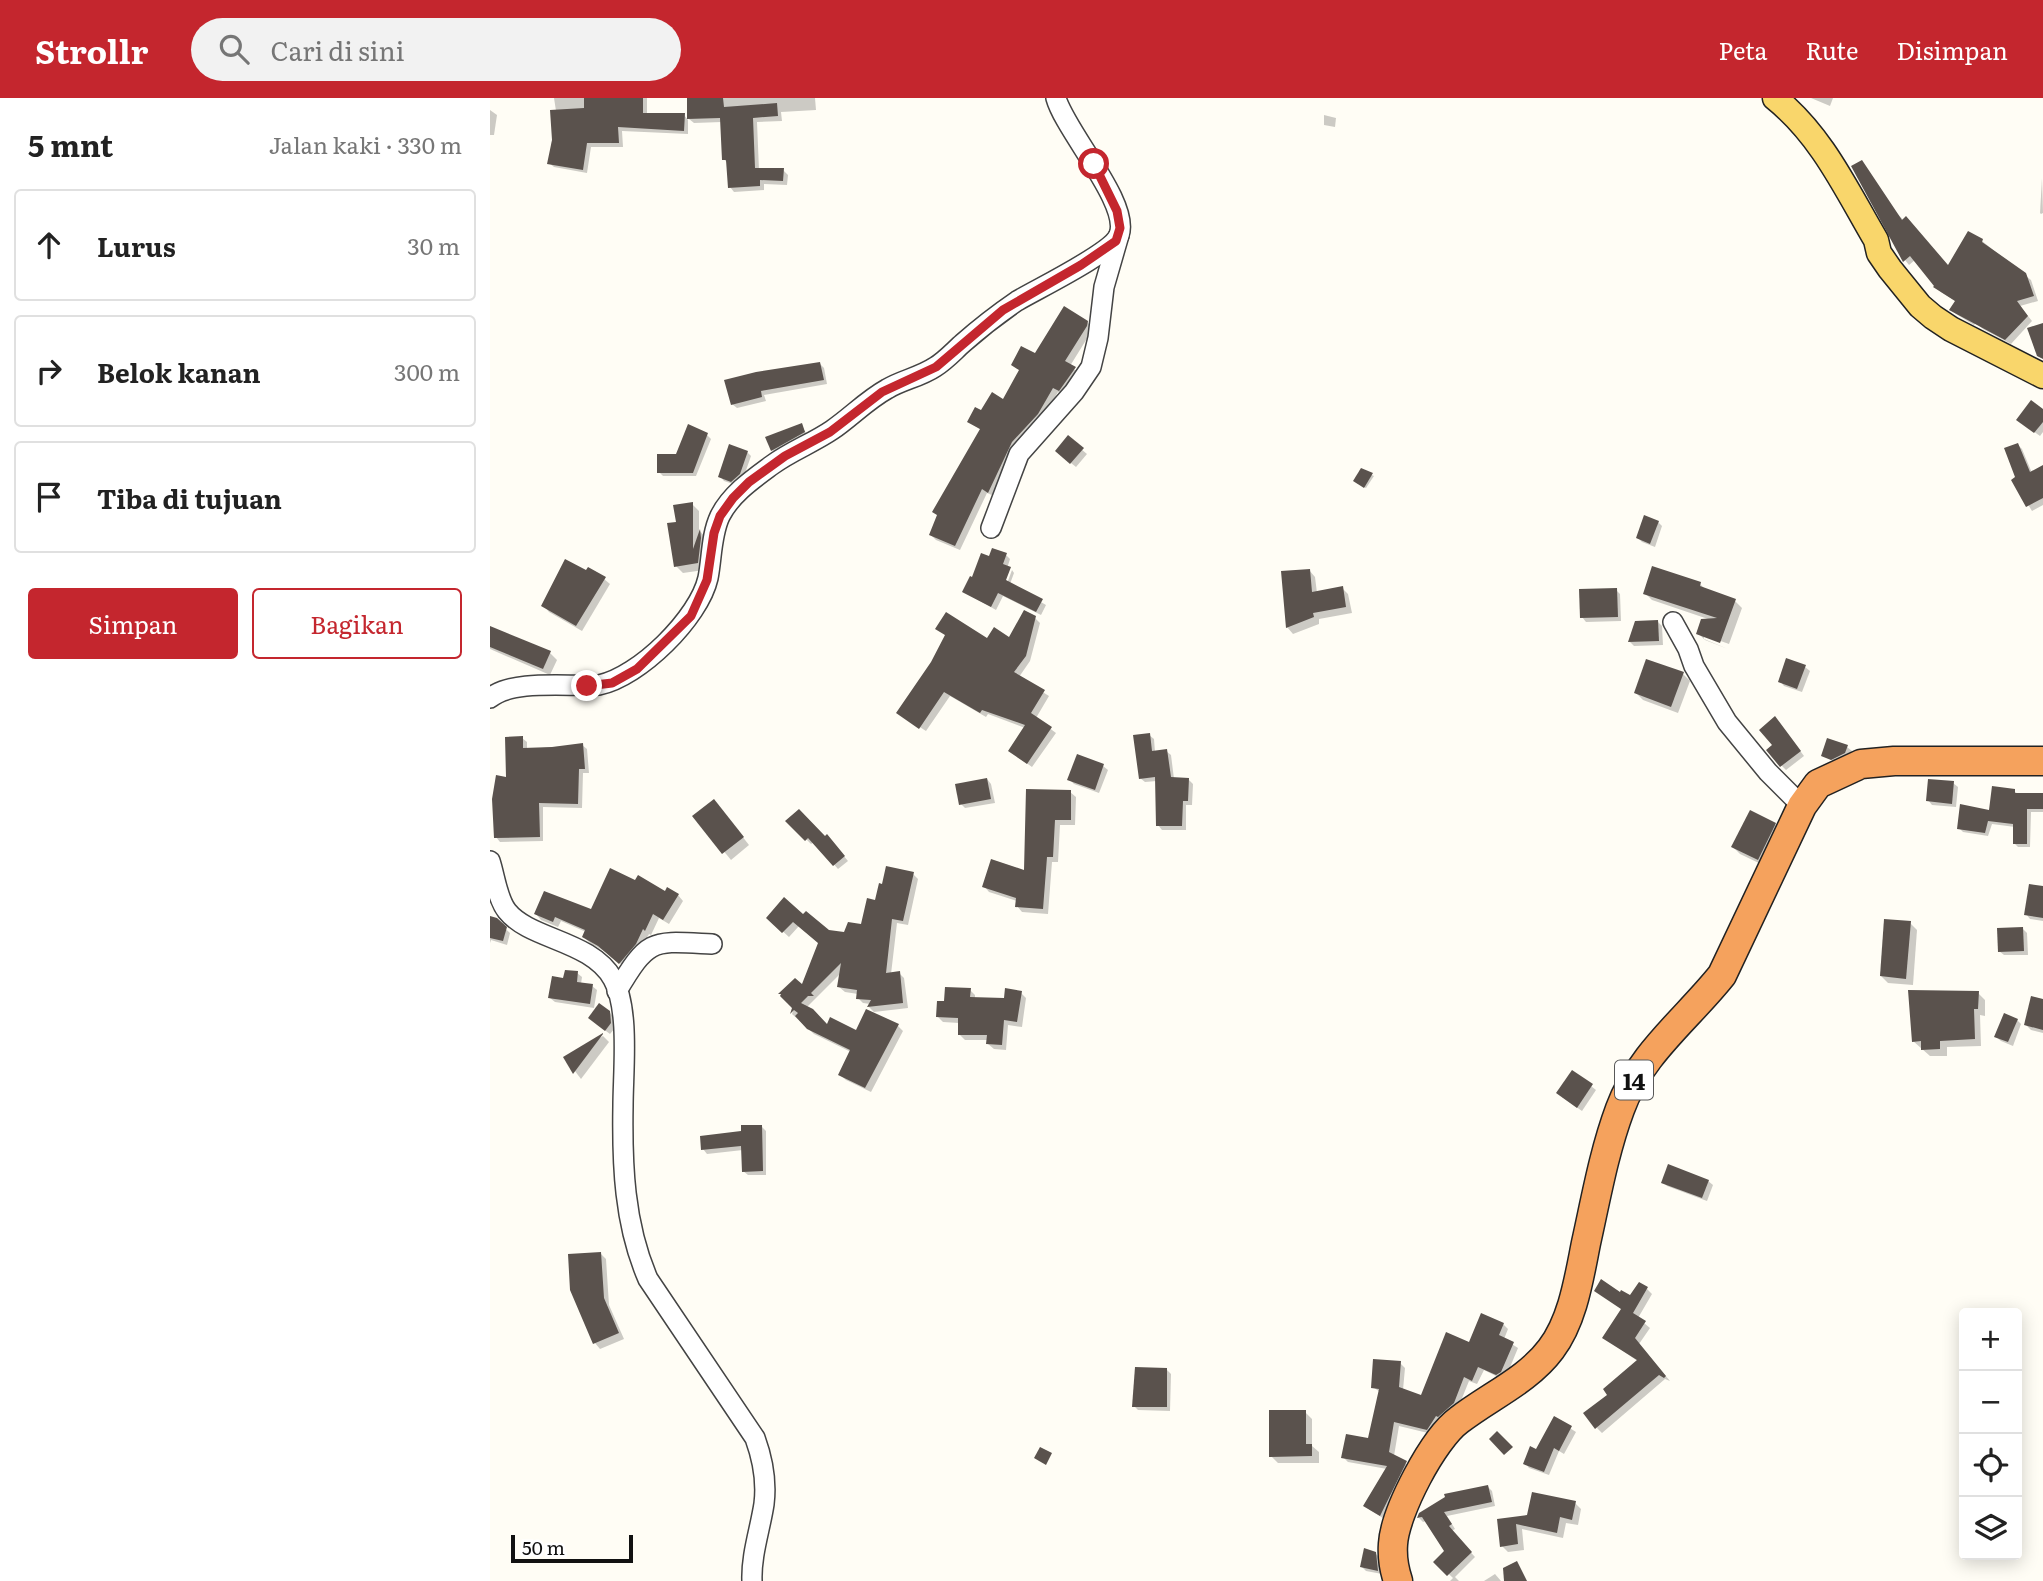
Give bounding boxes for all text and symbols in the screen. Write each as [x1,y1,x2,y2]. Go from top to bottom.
search box [191,18,681,81]
text: Strollr [35,25,149,74]
icon: search [215,30,253,68]
text: Cari di sini [271,30,404,69]
text: Peta [1719,32,1768,67]
text: Rute [1806,32,1858,67]
text: Disimpan [1896,32,2008,67]
text: 5 mnt [28,122,113,166]
text: Jalan kaki · 330 m [269,127,462,161]
route start [1078,148,1109,179]
icon: ahead [30,226,68,264]
text: Lurus [97,226,176,265]
text: 30 m [407,228,460,262]
icon: right [30,352,68,390]
text: Belok kanan [97,352,261,391]
text: 300 m [394,354,460,388]
icon: arrive [30,478,68,516]
text: Tiba di tujuan [97,478,282,517]
button: Simpan [28,588,238,659]
button: Bagikan [252,588,462,659]
route end [571,670,602,701]
road number: 14 [1615,1060,1653,1099]
map controls [1959,1308,2022,1560]
button: + [1959,1308,2022,1371]
button: − [1959,1371,2022,1434]
button: locate [1959,1434,2022,1497]
button: layers [1959,1497,2022,1560]
scale bar [511,1532,634,1564]
text: 50 m [522,1533,565,1561]

